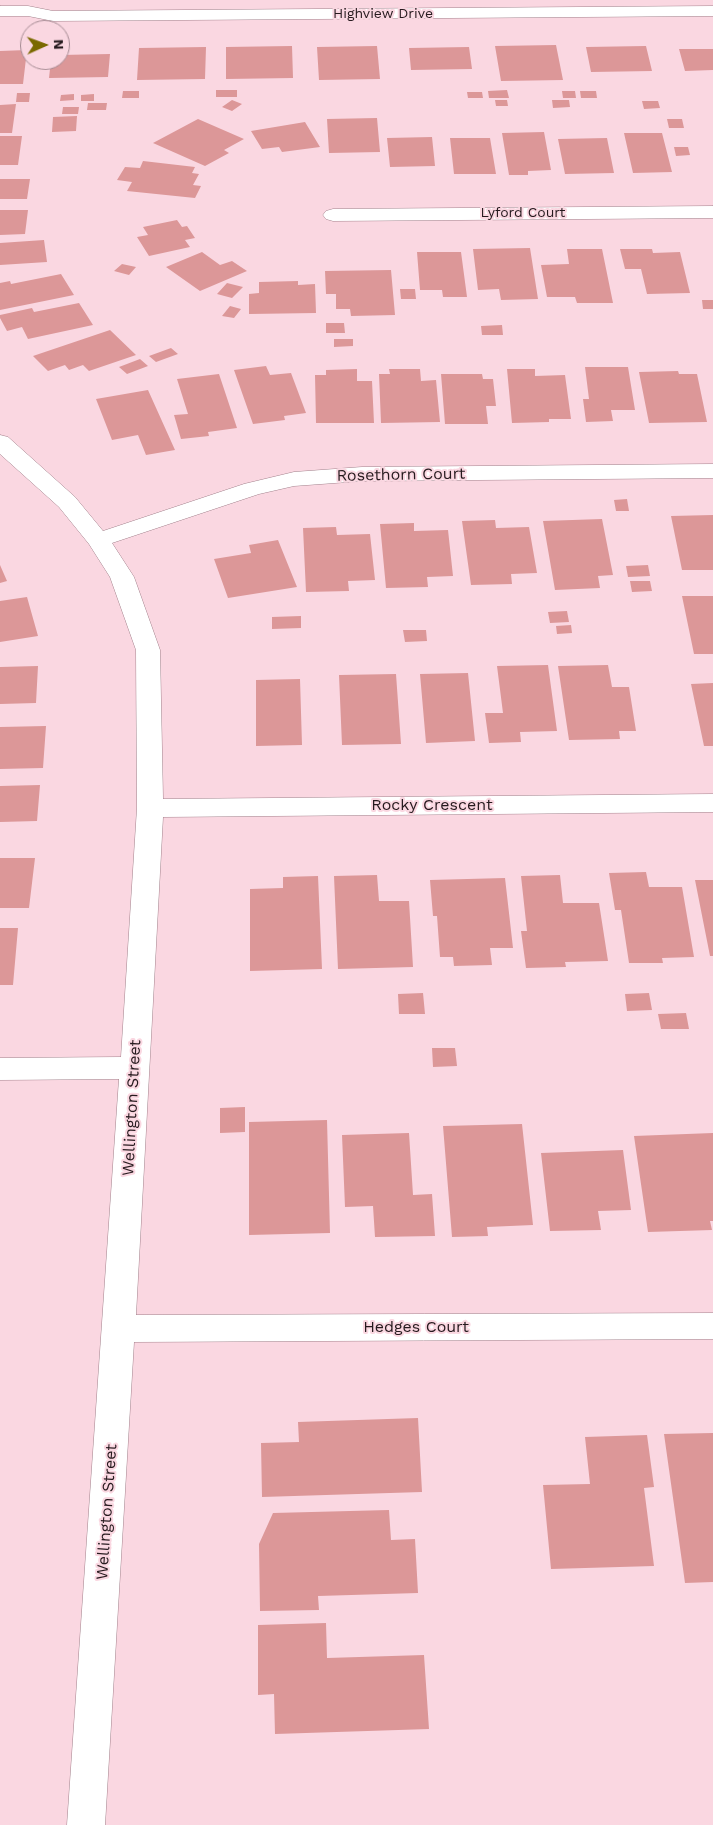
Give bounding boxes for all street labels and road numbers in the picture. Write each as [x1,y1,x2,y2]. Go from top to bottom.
street label: Highview Drive [333,6,433,22]
street label: Lyford Court [481,205,565,221]
street label: Rosethorn Court [336,464,466,486]
street label: Rocky Crescent [371,795,493,815]
street label: Wellington Street [119,1039,145,1177]
street label: Hedges Court [363,1317,469,1337]
street label: Wellington Street [93,1443,121,1581]

